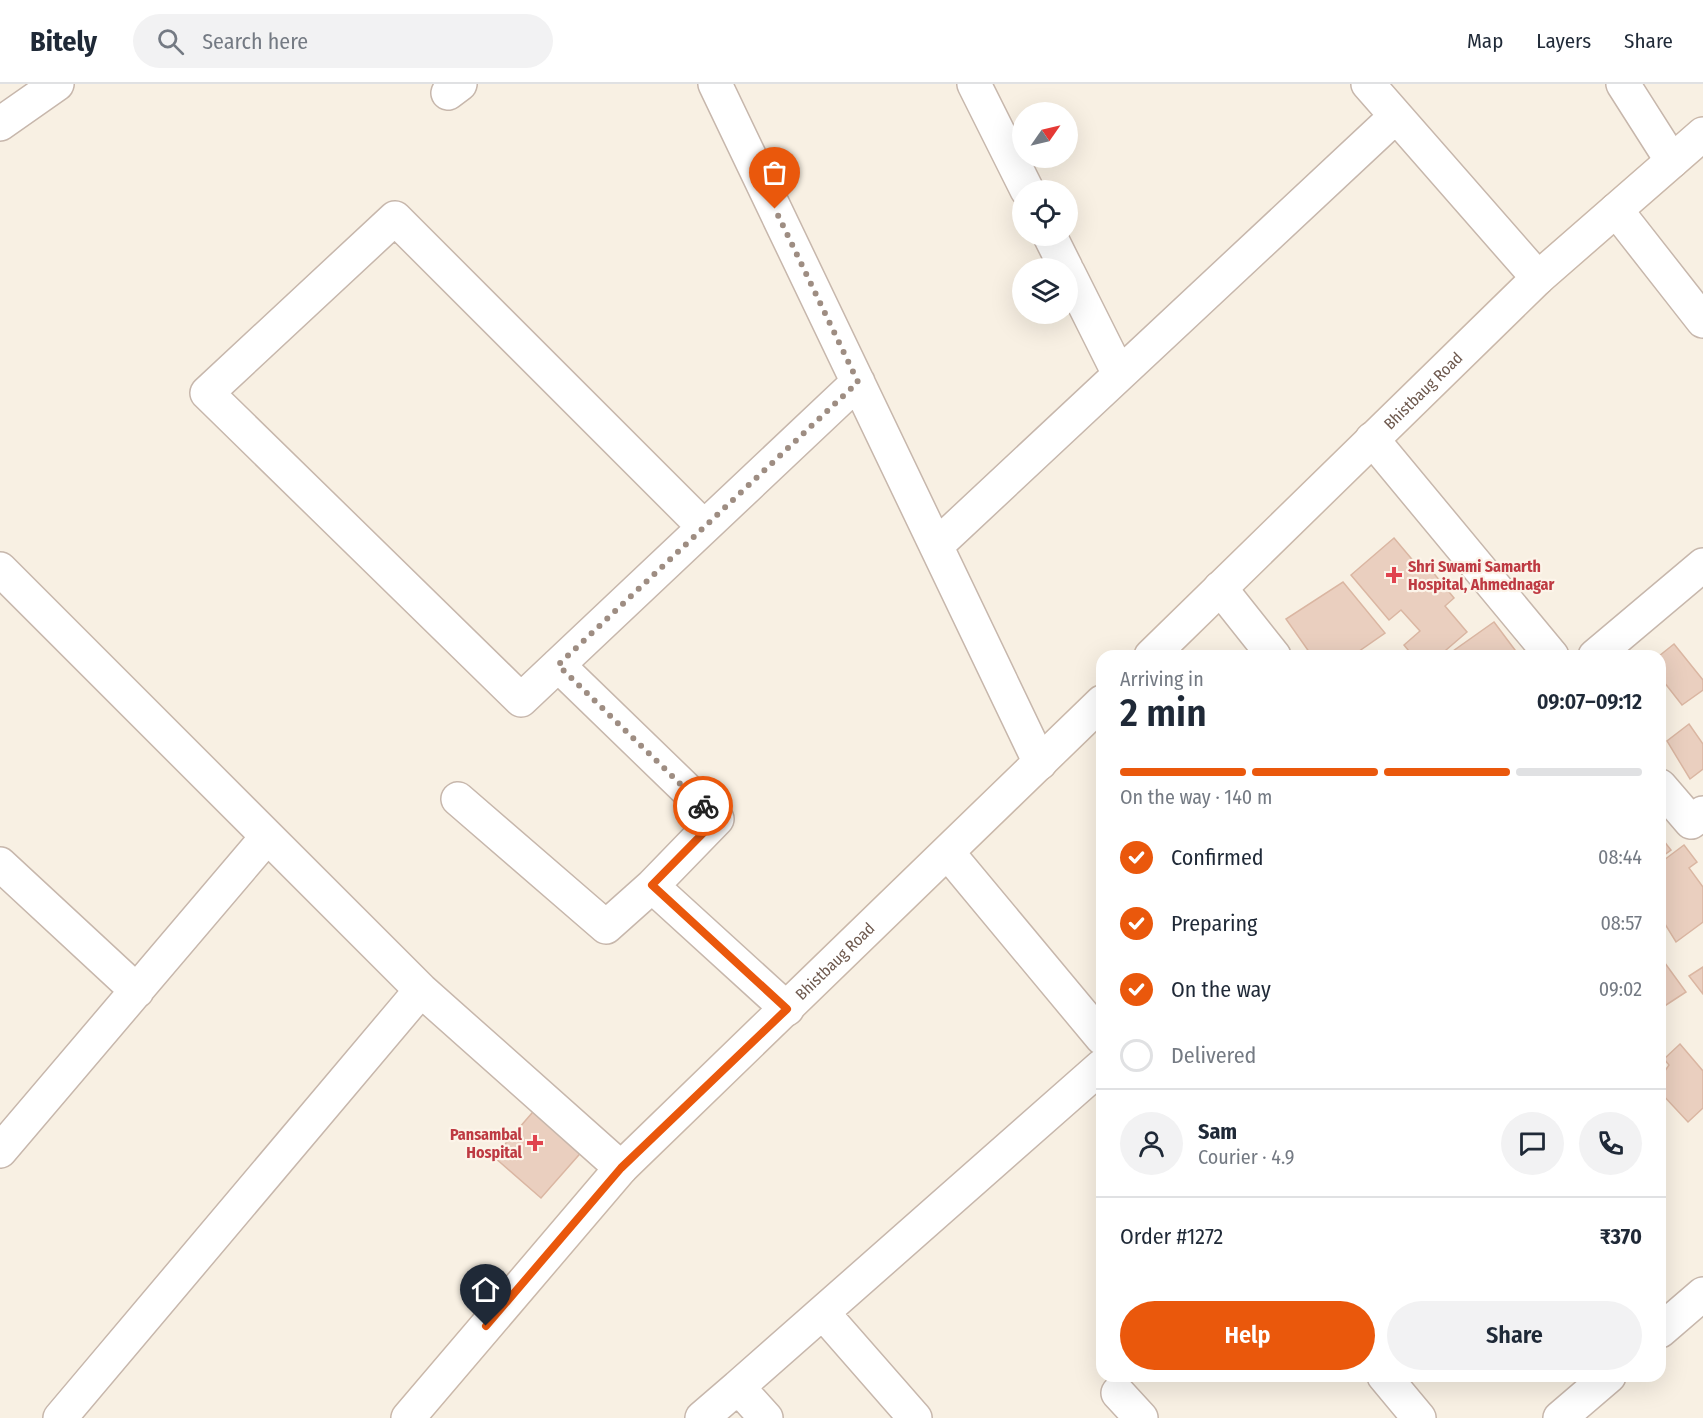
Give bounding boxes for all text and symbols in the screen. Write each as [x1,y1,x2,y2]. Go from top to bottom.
search box [133,14,553,68]
text: Bitely [30,25,97,58]
icon: search [154,25,187,58]
text: Search here [202,28,308,55]
text: Map [1467,28,1503,54]
text: Layers [1536,28,1591,54]
text: Share [1624,28,1673,54]
north arrow [1012,102,1078,168]
map controls [1012,102,1078,324]
pin [749,147,800,209]
icon: bag [758,156,791,189]
button: locate [1012,180,1078,246]
button: layers [1012,258,1078,324]
street label: Bhistbaug Road [1380,348,1466,433]
place label: Shri Swami Samarth Hospital, Ahmednagar [1408,557,1555,594]
marker: Shri Swami Samarth Hospital, Ahmednagar [1385,566,1403,584]
text: Arriving in [1120,667,1204,691]
text: 09:07–09:12 [1537,688,1642,715]
text: 2 min [1120,690,1207,736]
courier [673,776,733,836]
text: On the way · 140 m [1120,785,1272,809]
icon: bike [687,790,720,823]
icon: check [1120,841,1153,874]
text: Confirmed [1171,844,1264,871]
text: 08:44 [1598,845,1642,869]
icon: check [1120,907,1153,940]
text: Preparing [1171,910,1257,937]
text: 08:57 [1600,911,1642,935]
street label: Bhistbaug Road [791,918,878,1003]
icon: check [1120,973,1153,1006]
text: On the way [1171,976,1271,1003]
text: 09:02 [1599,977,1642,1001]
text: Delivered [1171,1042,1256,1069]
button: person [1120,1112,1183,1175]
button: chat [1501,1112,1564,1175]
button: phone [1579,1112,1642,1175]
text: Sam [1198,1118,1237,1145]
place label: Pansambal Hospital [450,1125,523,1162]
marker: Pansambal Hospital [526,1134,544,1152]
text: Courier · 4.9 [1198,1145,1294,1169]
text: Order #1272 [1120,1223,1223,1250]
text: ₹370 [1600,1223,1642,1250]
pin [460,1264,511,1326]
icon: home [469,1273,502,1306]
button: Help [1120,1301,1375,1370]
button: Share [1387,1301,1642,1370]

